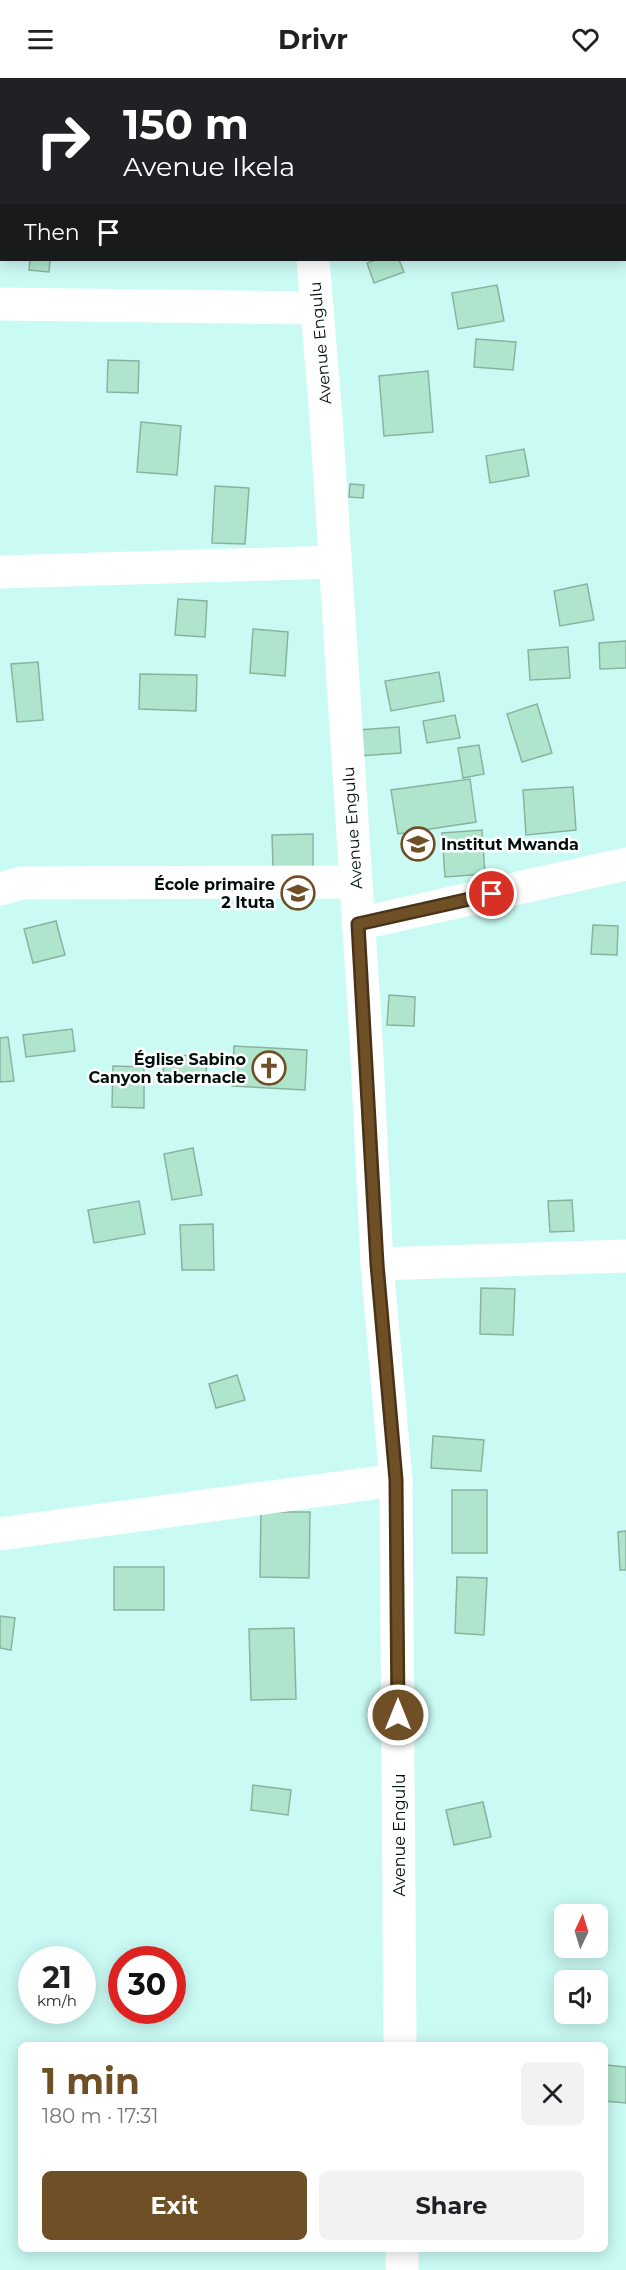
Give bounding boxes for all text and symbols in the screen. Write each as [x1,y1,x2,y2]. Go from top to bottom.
icon: menu [24,23,57,56]
text: Drivr [278,23,348,56]
icon: heart [569,23,602,56]
text: 150 m [123,98,249,150]
icon: right [24,102,102,180]
text: Avenue Ikela [123,150,295,183]
icon: arrive [92,216,125,249]
text: Then [24,219,80,246]
street label: Avenue Engulu [306,281,335,405]
street label: Avenue Engulu [339,766,366,890]
school or university icon: Institut Mwanda [400,826,436,862]
place label: Institut Mwanda [441,835,579,854]
pin [466,868,517,919]
place label: École primaire 2 Ituta [154,875,275,912]
school or university icon: École primaire 2 Ituta [280,875,316,911]
icon: arrive [475,877,508,910]
place label: Église Sabino Canyon tabernacle [88,1050,246,1087]
church icon: Église Sabino Canyon tabernacle [251,1050,287,1086]
position arrow [366,1683,430,1747]
street label: Avenue Engulu [390,1774,409,1896]
north arrow [554,1904,608,1958]
map controls [554,1904,608,2024]
speed limit sign: 30 [108,1946,186,2024]
text: 21 [42,1959,72,1996]
button: sound [554,1970,608,2024]
text: km/h [37,1991,77,2010]
text: 1 min [42,2059,140,2103]
button: close [521,2062,584,2125]
text: 180 m · 17:31 [42,2104,159,2128]
button: Exit [42,2171,307,2240]
button: Share [319,2171,584,2240]

